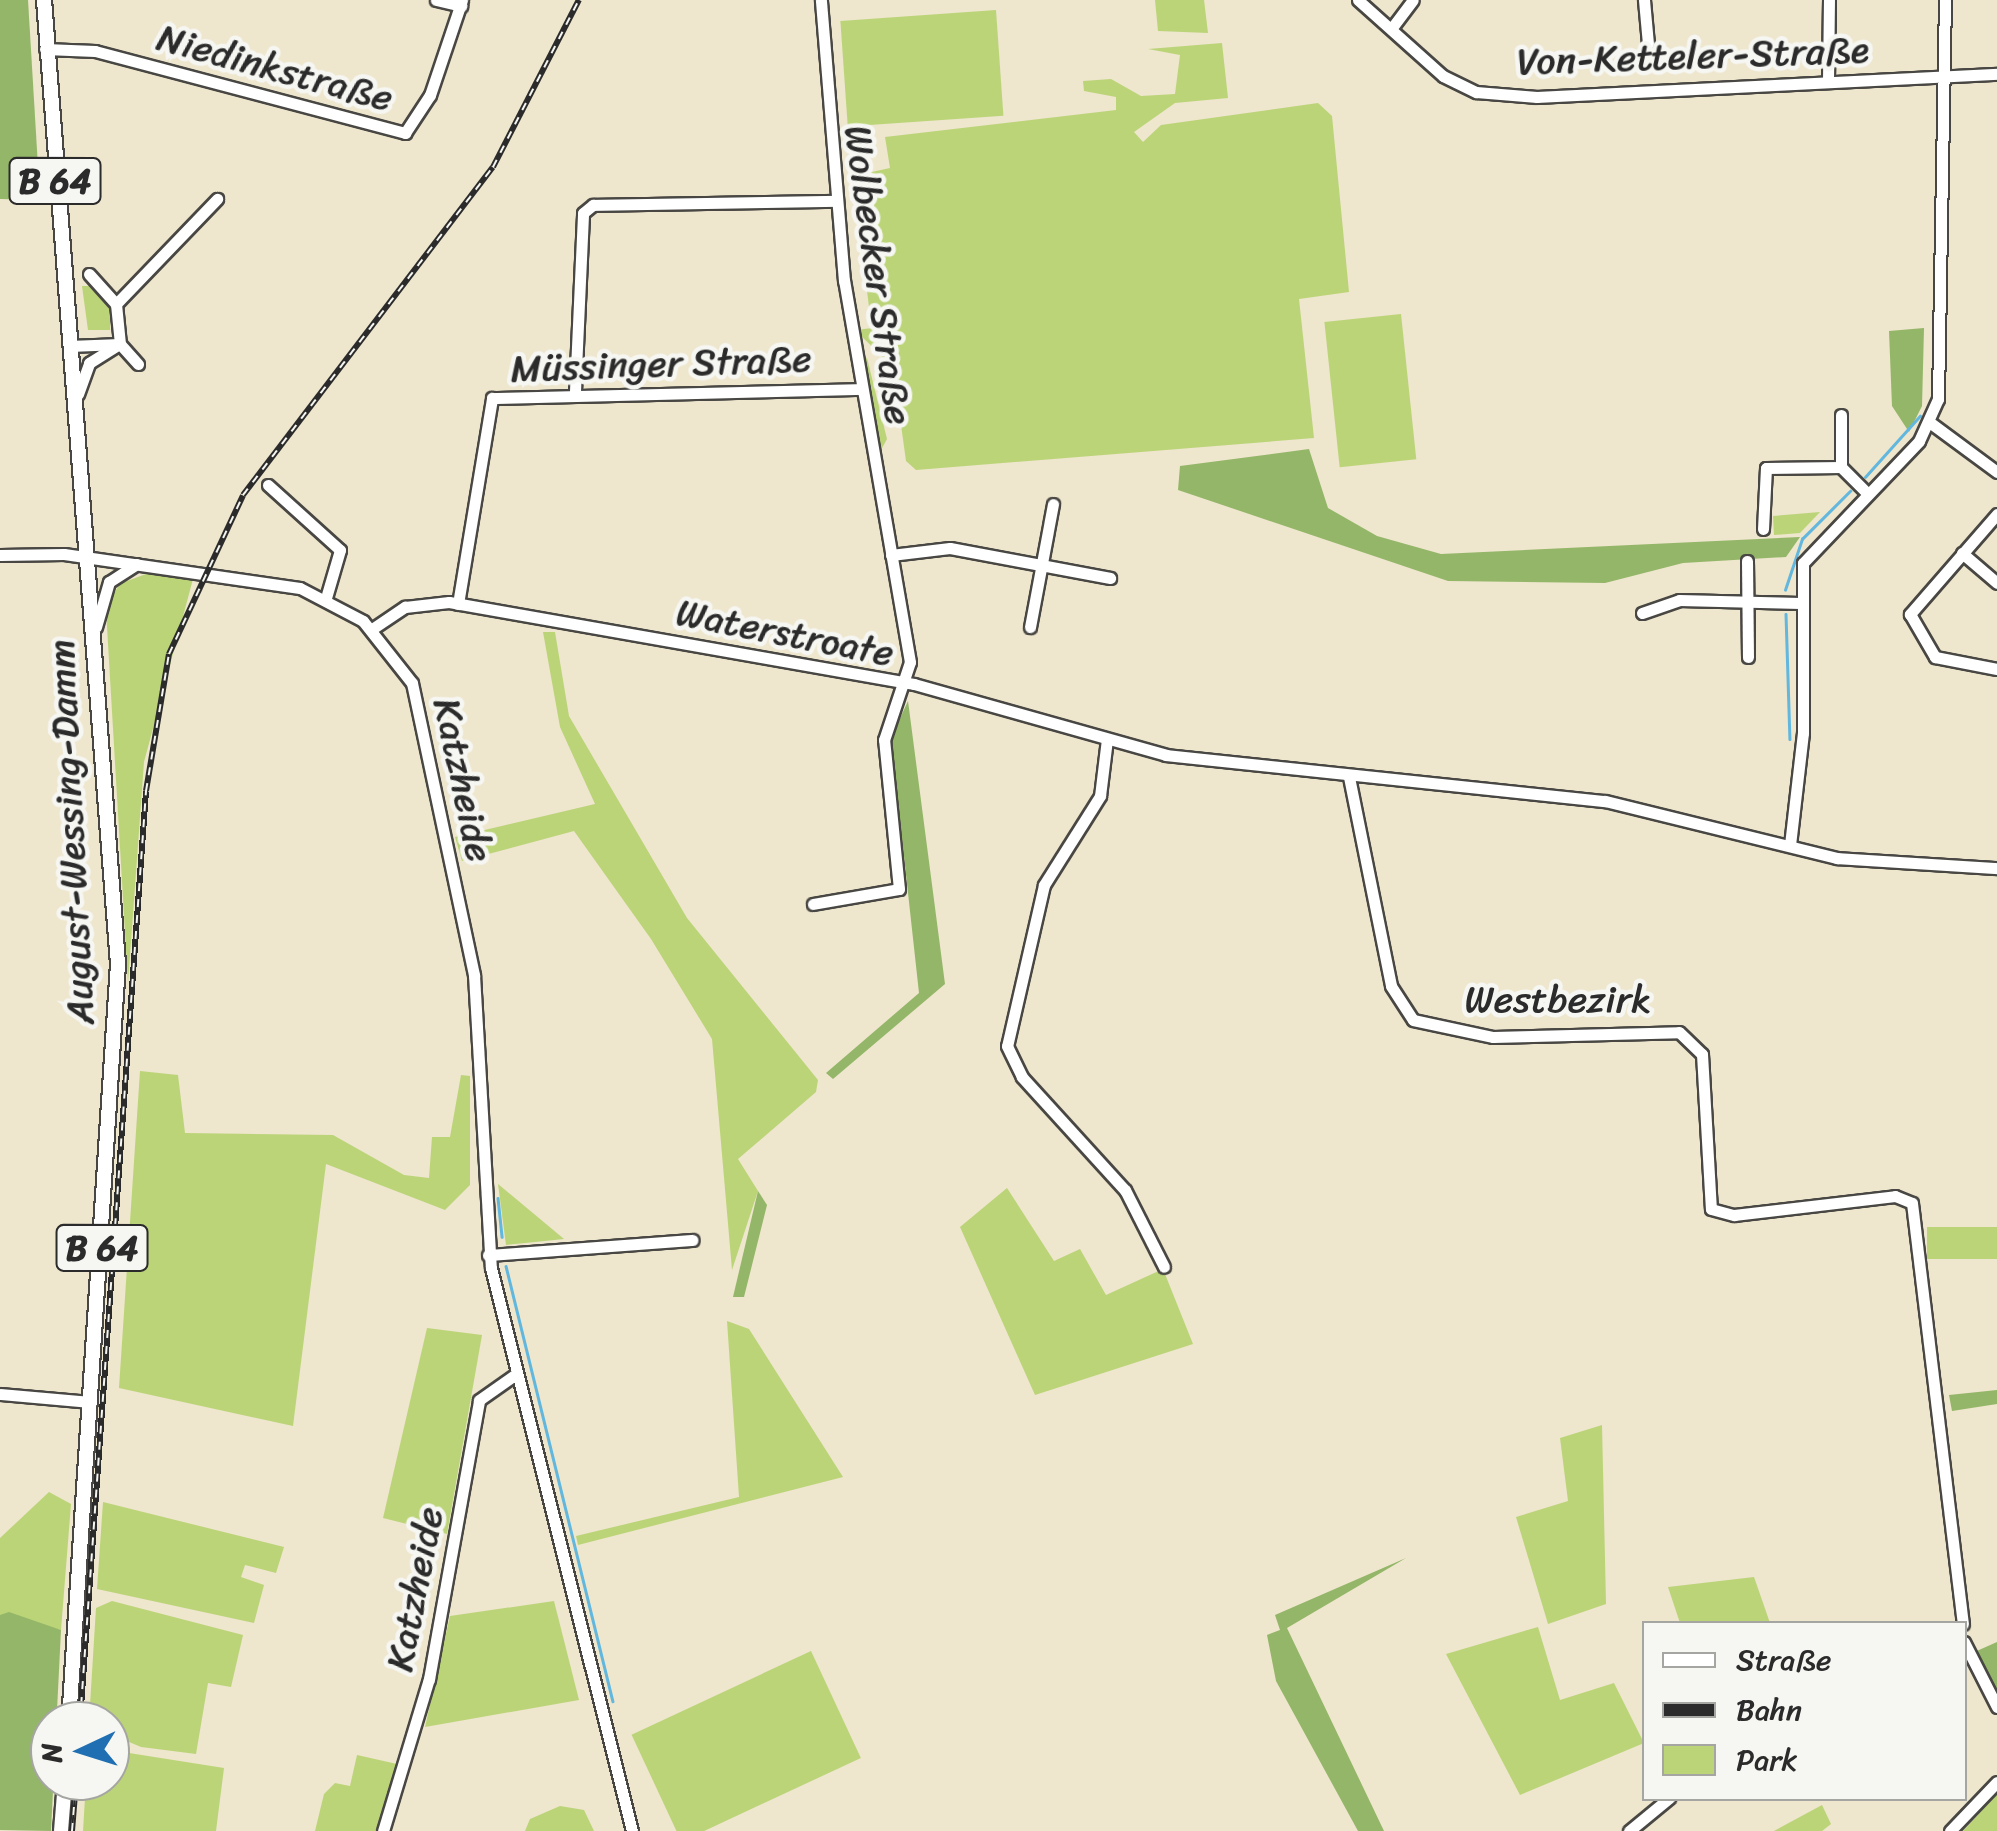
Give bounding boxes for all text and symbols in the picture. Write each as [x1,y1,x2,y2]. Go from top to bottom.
street label: Niedinkstraße [152,15,398,121]
street label: Von-Ketteler-Straße [1516,27,1870,85]
street label: Wolbecker Straße [834,122,922,428]
road number: B 64 [8,151,102,211]
street label: Müssinger Straße [509,336,813,392]
street label: Waterstroate [672,590,898,676]
street label: August-Wessing-Damm [38,638,104,1026]
street label: Katzheide [423,694,503,866]
street label: Westbezirk [1464,977,1652,1023]
road number: B 64 [54,1218,150,1278]
street label: Katzheide [377,1503,453,1675]
legend [1642,1621,1967,1801]
text: Straße [1736,1633,1831,1687]
text: Bahn [1736,1683,1802,1737]
north arrow [30,1701,130,1801]
text: Park [1736,1733,1798,1787]
text: N [26,1742,77,1764]

